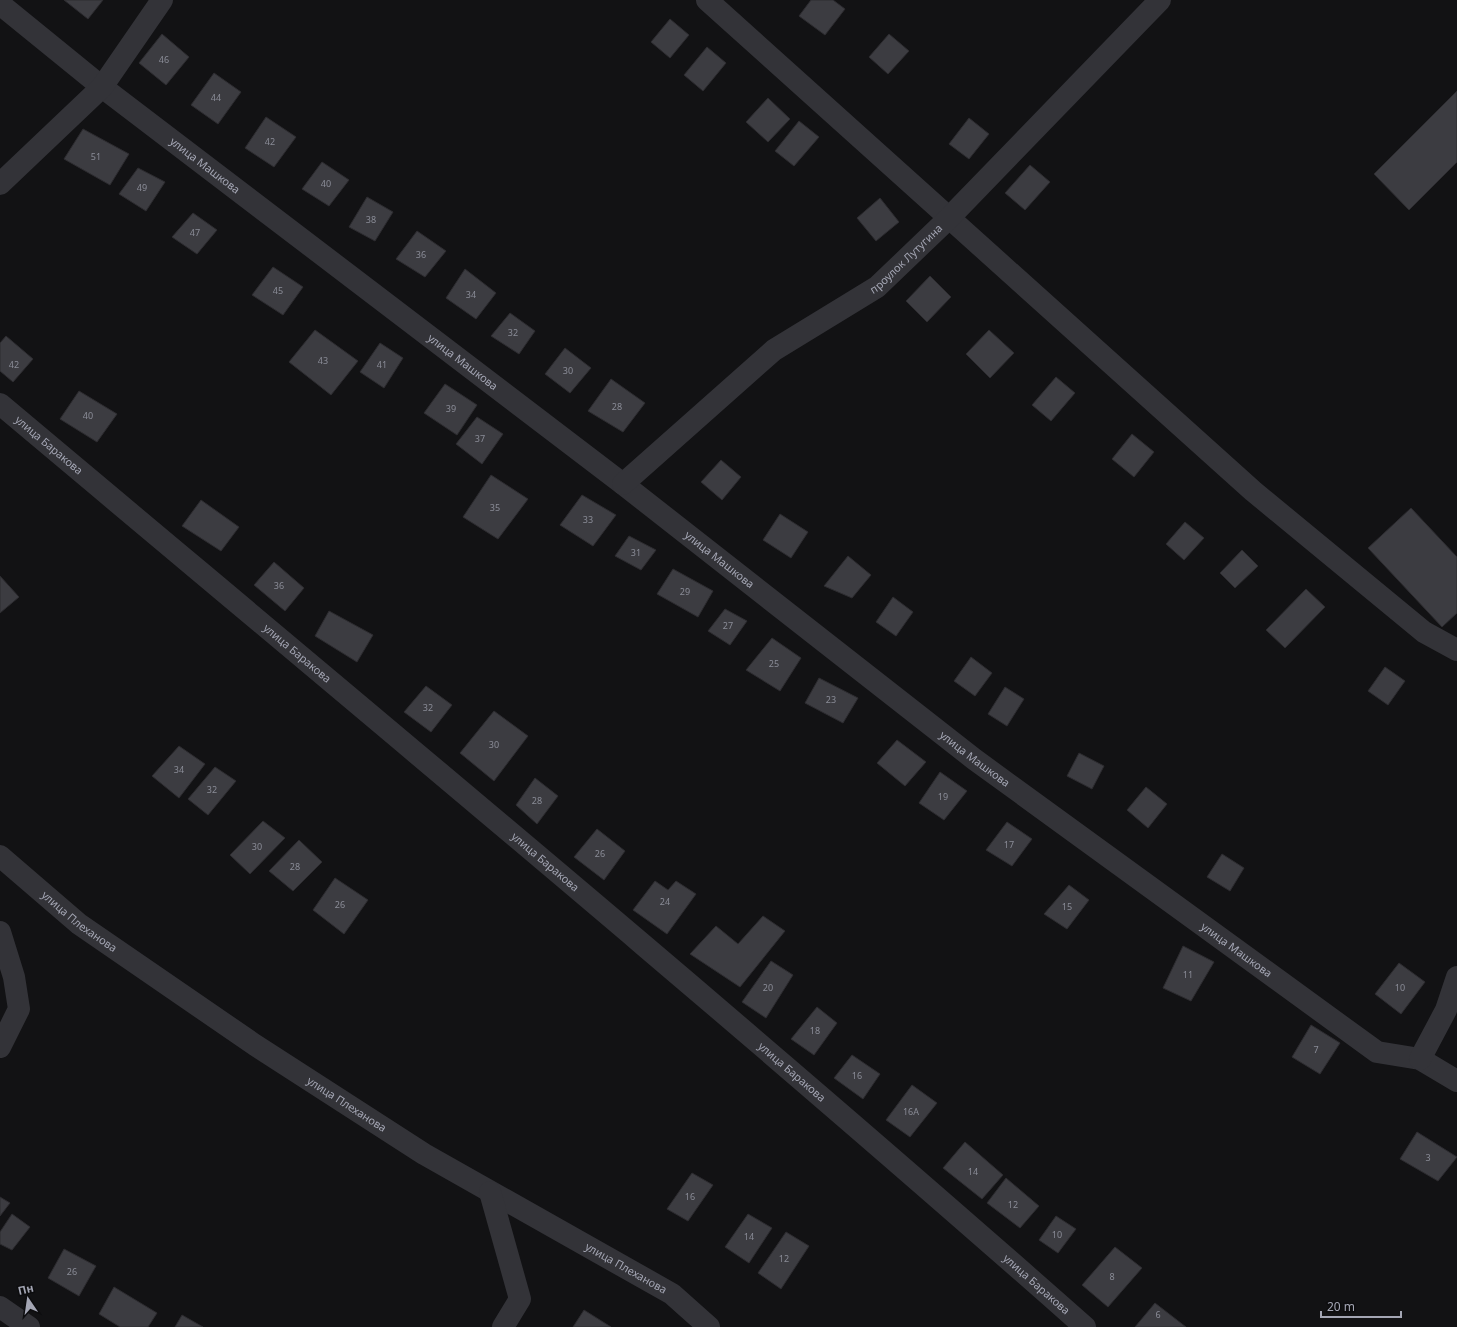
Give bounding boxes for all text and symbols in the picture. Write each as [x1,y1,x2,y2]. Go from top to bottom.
house number: 46 [159,53,169,66]
house number: 44 [211,91,221,104]
street label: улица Машкова [167,133,243,197]
house number: 42 [265,135,275,148]
house number: 51 [91,150,101,163]
house number: 40 [321,177,331,190]
house number: 49 [137,181,147,194]
house number: 38 [366,213,376,226]
street label: проулок Лутугина [867,220,945,297]
house number: 47 [190,226,200,239]
house number: 36 [416,248,426,261]
house number: 45 [273,284,283,297]
house number: 34 [466,288,476,301]
house number: 32 [508,326,518,339]
street label: улица Машкова [425,330,501,393]
house number: 43 [318,354,328,367]
house number: 42 [9,358,19,371]
house number: 41 [377,358,387,371]
house number: 30 [563,364,573,377]
house number: 28 [612,400,622,413]
house number: 39 [446,402,456,415]
house number: 40 [83,409,93,422]
street label: улица Баракова [12,412,86,478]
house number: 37 [475,432,485,445]
house number: 35 [490,501,500,514]
house number: 33 [583,513,593,526]
street label: улица Машкова [682,527,758,591]
house number: 31 [631,546,641,559]
house number: 36 [274,579,284,592]
house number: 29 [680,585,690,598]
house number: 27 [723,619,733,632]
street label: улица Баракова [260,620,335,686]
house number: 25 [769,657,779,670]
house number: 23 [826,693,836,706]
house number: 32 [423,701,433,714]
street label: улица Машкова [937,727,1013,790]
house number: 30 [489,738,499,751]
house number: 34 [174,763,184,776]
house number: 32 [207,783,217,796]
house number: 19 [938,790,948,803]
house number: 28 [532,794,542,807]
street label: улица Баракова [509,829,583,894]
house number: 17 [1004,838,1014,851]
house number: 30 [252,840,262,853]
house number: 26 [595,847,605,860]
house number: 28 [290,860,300,873]
street label: улица Плеханова [39,887,120,955]
house number: 24 [660,895,670,908]
house number: 26 [335,898,345,911]
house number: 15 [1062,900,1072,913]
street label: улица Машкова [1198,919,1275,980]
house number: 11 [1183,968,1193,981]
house number: 20 [763,981,773,994]
house number: 10 [1395,981,1405,994]
house number: 18 [810,1024,820,1037]
street label: улица Баракова [755,1038,829,1105]
house number: 7 [1313,1043,1319,1056]
house number: 16 [852,1069,862,1082]
street label: улица Плеханова [304,1073,390,1135]
house number: 16А [903,1105,919,1118]
house number: 3 [1425,1151,1431,1164]
house number: 14 [968,1165,978,1178]
house number: 16 [685,1190,695,1203]
house number: 12 [1008,1198,1018,1211]
house number: 10 [1052,1228,1062,1241]
house number: 14 [744,1230,754,1243]
street label: улица Плеханова [583,1239,670,1297]
street label: улица Баракова [1000,1250,1074,1317]
house number: 12 [779,1252,789,1265]
house number: 26 [67,1265,77,1278]
house number: 8 [1109,1270,1115,1283]
north arrow [8,1279,48,1319]
text: Пн [16,1280,35,1298]
scale bar [1321,1293,1401,1319]
text: 20 m [1327,1298,1355,1315]
house number: 6 [1155,1308,1161,1321]

